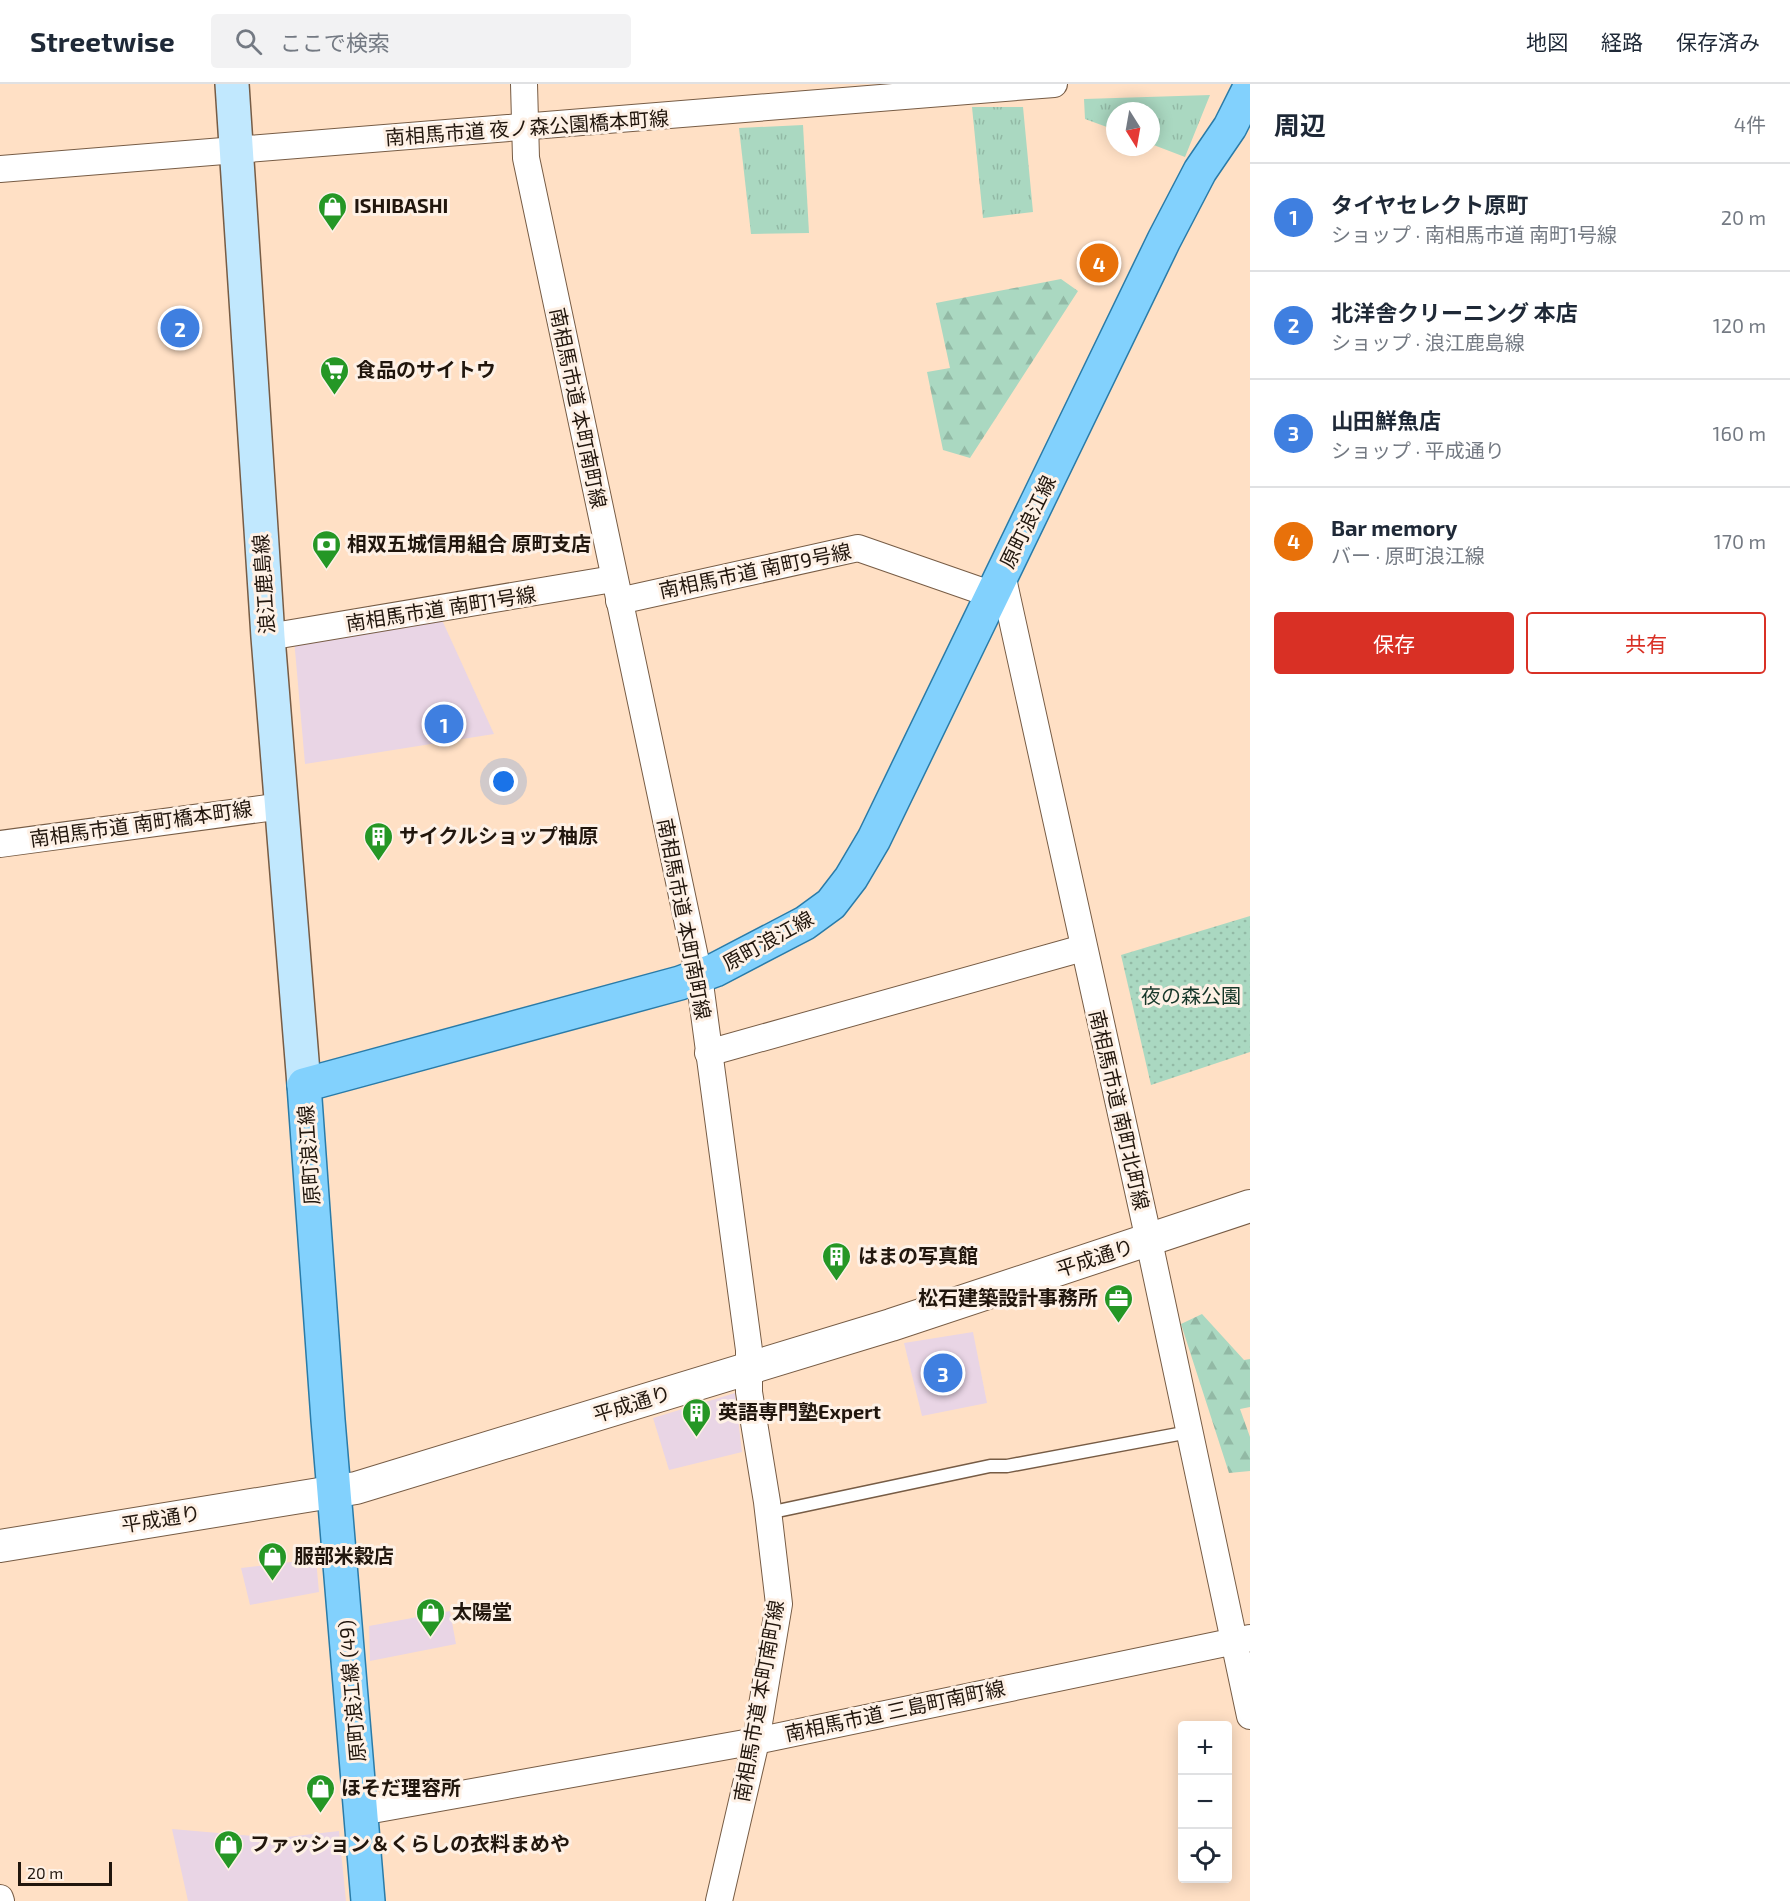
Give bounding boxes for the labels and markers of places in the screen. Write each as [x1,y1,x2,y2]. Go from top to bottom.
shop icon: ISHIBASHI [317,190,349,232]
place label: ISHIBASHI [354,193,448,217]
pin: 4 [1080,240,1118,285]
pin: 2 [160,306,200,350]
supermarket icon: 食品のサイトウ [319,354,351,396]
place label: 食品のサイトウ [356,357,496,381]
bank icon: 相双五城信用組合 原町支店 [310,528,342,570]
place label: 相双五城信用組合 原町支店 [347,531,591,555]
pin: 1 [424,702,464,746]
building icon: サイクルショップ柚原 [362,820,394,862]
place label: サイクルショップ柚原 [399,823,598,847]
building icon: はまの写真館 [821,1240,853,1282]
place label: はまの写真館 [858,1243,978,1267]
office icon: 松石建築設計事務所 [1103,1282,1135,1324]
place label: 松石建築設計事務所 [918,1285,1098,1309]
pin: 3 [924,1350,962,1396]
building icon: 英語専門塾Expert [681,1396,713,1438]
place label: 英語専門塾Expert [718,1399,881,1423]
shop icon: 服部米穀店 [257,1540,289,1582]
place label: 服部米穀店 [294,1543,394,1567]
shop icon: 太陽堂 [415,1596,447,1638]
place label: 太陽堂 [452,1599,512,1623]
shop icon: ほそだ理容所 [304,1772,336,1814]
place label: ほそだ理容所 [341,1775,461,1799]
shop icon: ファッション＆くらしの衣料まめや [213,1828,245,1870]
place label: ファッション＆くらしの衣料まめや [250,1831,570,1855]

